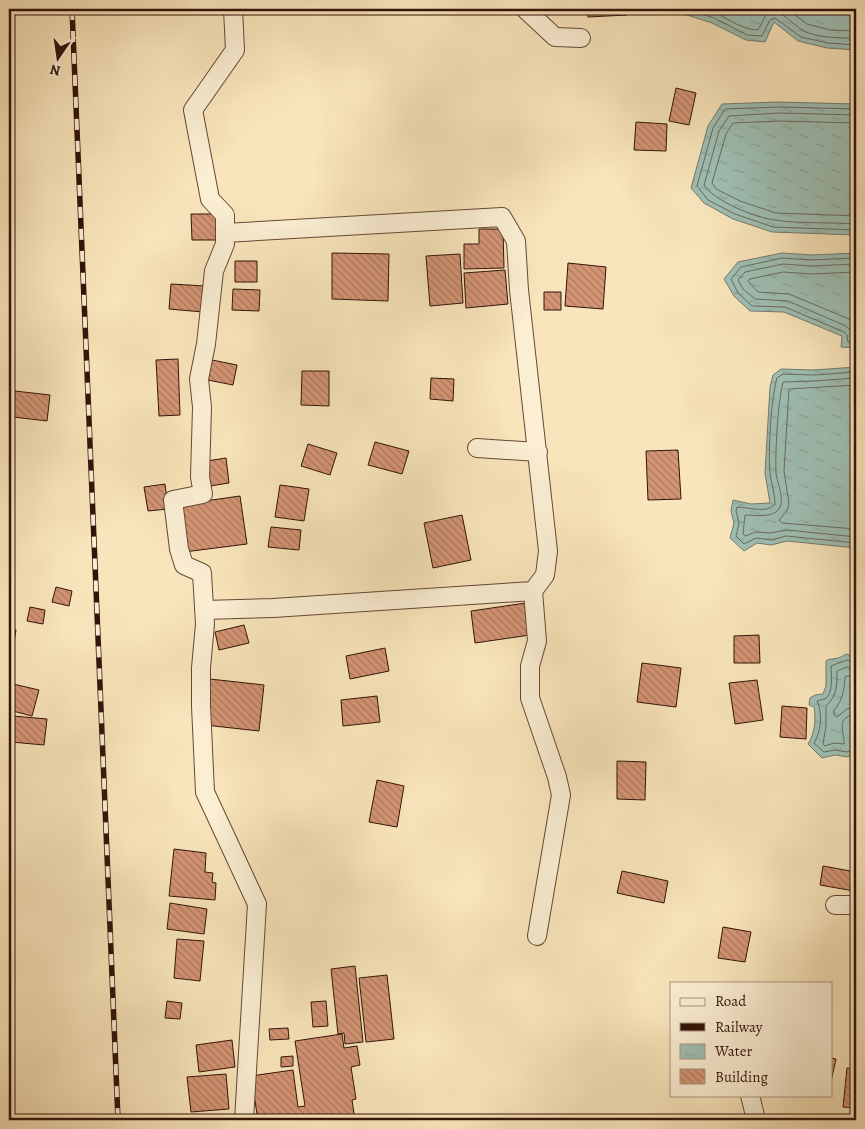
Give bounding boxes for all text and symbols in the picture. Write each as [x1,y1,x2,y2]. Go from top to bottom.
north arrow [32,32,82,82]
text: N [48,60,62,81]
legend [670,982,832,1096]
text: Road [715,991,747,1011]
text: Railway [715,1017,763,1037]
text: Water [714,1041,752,1061]
text: Building [715,1067,768,1087]

